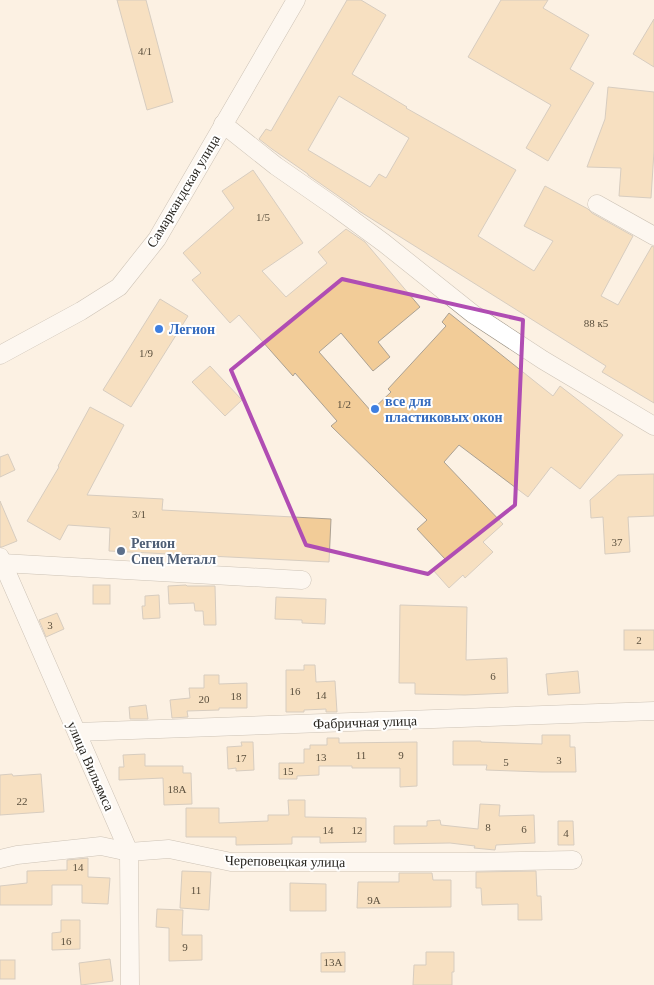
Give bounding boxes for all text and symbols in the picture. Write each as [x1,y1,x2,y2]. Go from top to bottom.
house number: 4/1 [138,45,152,57]
street label: Самаркандская улица [144,132,223,250]
house number: 1/5 [256,211,271,223]
house number: 88 к5 [584,317,609,329]
place label: Легион [169,322,215,337]
marker: Легион [153,323,165,335]
house number: 1/9 [139,347,154,359]
place label: все для пластиковых окон [385,394,503,425]
house number: 1/2 [337,398,351,410]
marker: все для пластиковых окон [369,403,381,415]
house number: 3/1 [132,508,146,520]
place label: Регион Спец Металл [131,536,216,567]
house number: 37 [612,536,623,548]
marker: Регион Спец Металл [115,545,127,557]
house number: 3 [47,619,53,631]
house number: 2 [636,634,642,646]
house number: 6 [490,670,496,682]
house number: 16 [290,685,301,697]
house number: 14 [316,689,327,701]
house number: 18 [231,690,242,702]
house number: 20 [199,693,210,705]
street label: Фабричная улица [313,713,418,732]
street label: улица Вильямса [64,719,117,814]
house number: 11 [356,749,366,761]
house number: 9 [398,749,404,761]
house number: 13 [316,751,327,763]
house number: 17 [236,752,247,764]
house number: 3 [556,754,562,766]
house number: 5 [503,756,509,768]
house number: 15 [283,765,294,777]
house number: 18А [168,783,187,795]
house number: 22 [17,795,28,807]
house number: 8 [485,821,491,833]
house number: 6 [521,823,527,835]
house number: 14 [323,824,334,836]
house number: 12 [352,824,363,836]
house number: 4 [563,827,569,839]
street label: Череповецкая улица [225,853,346,870]
house number: 14 [73,861,84,873]
house number: 11 [191,884,201,896]
house number: 9А [367,894,381,906]
house number: 16 [61,935,72,947]
house number: 9 [182,941,188,953]
house number: 13А [324,956,343,968]

